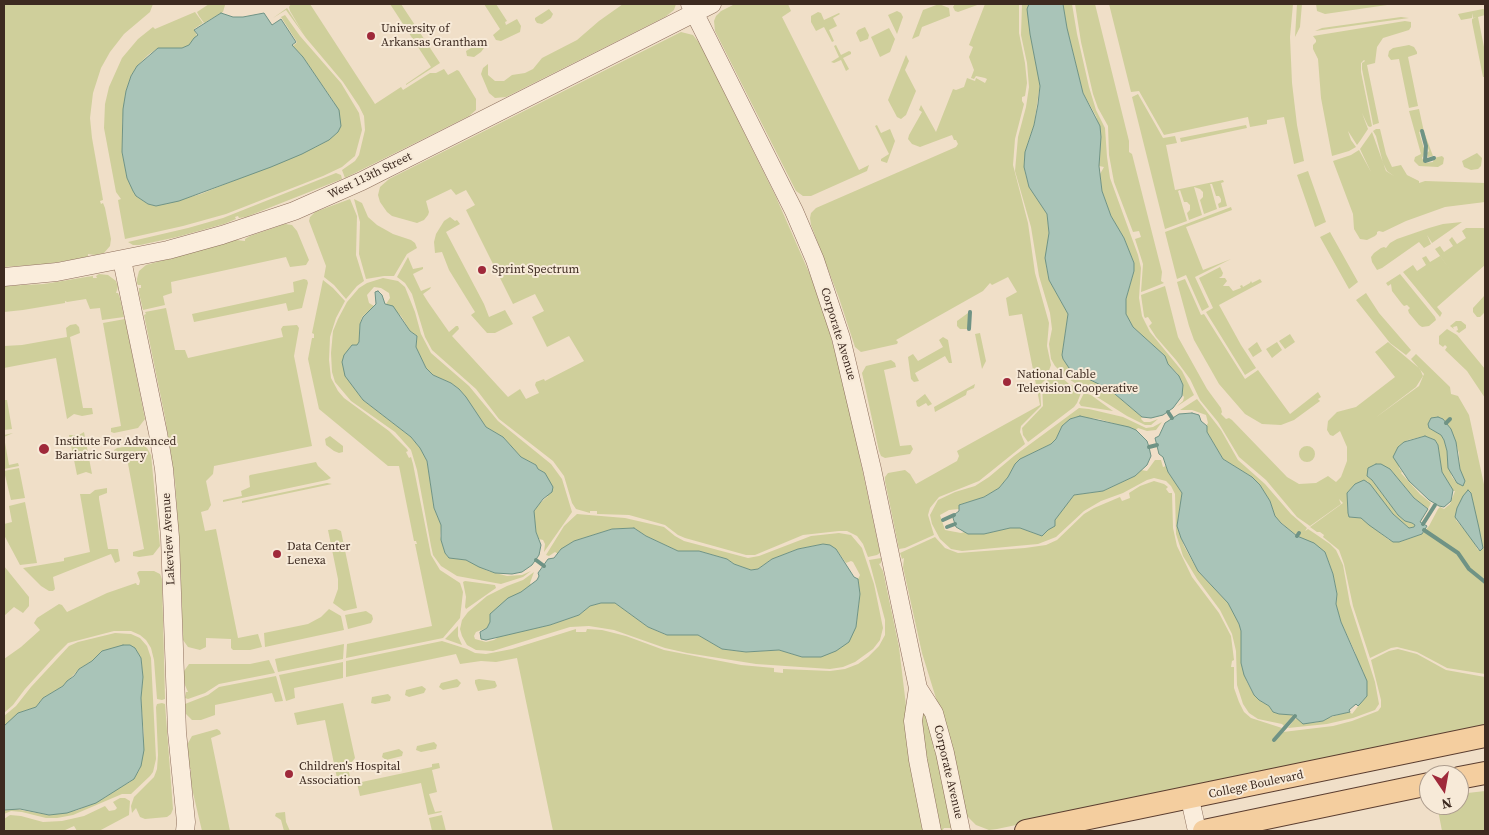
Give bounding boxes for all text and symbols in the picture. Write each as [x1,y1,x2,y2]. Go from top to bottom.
place label: University of Arkansas Grantham [381,22,487,50]
marker: University of Arkansas Grantham [365,30,377,42]
street label: West 113th Street [326,149,414,203]
place label: Sprint Spectrum [492,263,579,277]
marker: Sprint Spectrum [476,264,488,276]
street label: Corporate Avenue [817,286,859,382]
place label: National Cable Television Cooperative [1017,368,1138,396]
marker: National Cable Television Cooperative [1001,376,1013,388]
place label: Institute For Advanced Bariatric Surgery [55,435,176,463]
marker: Institute For Advanced Bariatric Surgery [37,442,51,456]
street label: Lakeview Avenue [159,492,179,586]
place label: Data Center Lenexa [287,540,350,568]
marker: Data Center Lenexa [271,548,283,560]
street label: Corporate Avenue [930,724,966,820]
place label: Children's Hospital Association [299,760,400,788]
north arrow [1419,765,1469,815]
marker: Children's Hospital Association [283,768,295,780]
street label: College Boulevard [1207,768,1305,802]
text: N [1440,793,1454,815]

